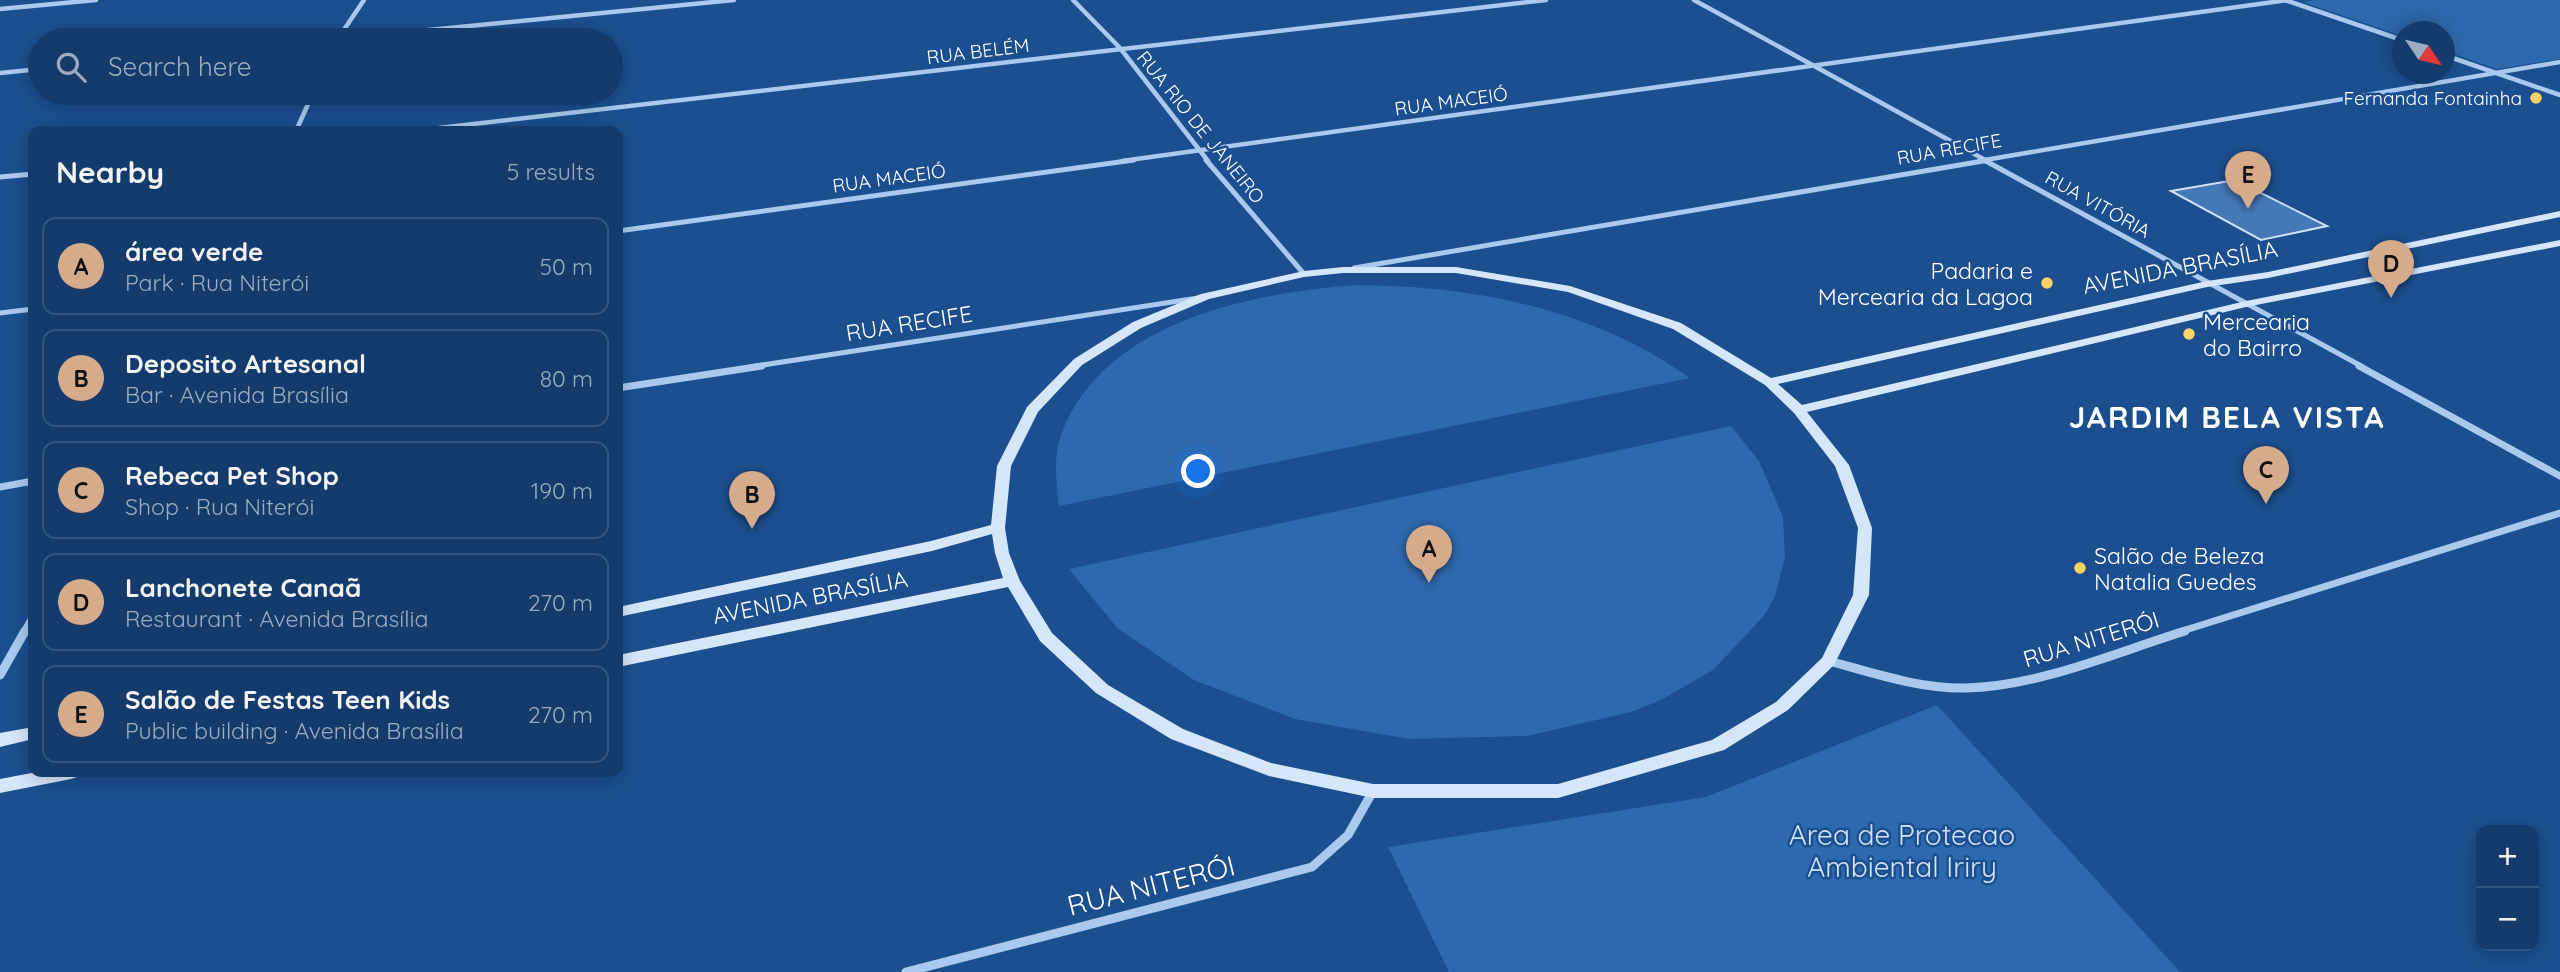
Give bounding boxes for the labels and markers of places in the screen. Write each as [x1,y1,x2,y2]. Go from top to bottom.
place label: Fernanda Fontainha [2344,86,2522,110]
marker: Fernanda Fontainha [2528,90,2544,106]
pin: E [2225,151,2271,209]
pin: D [2368,240,2414,298]
place label: Padaria e Mercearia da Lagoa [1818,256,2033,311]
marker: Padaria e Mercearia da Lagoa [2039,275,2055,291]
place label: Mercearia do Bairro [2203,307,2310,362]
marker: Mercearia do Bairro [2181,326,2197,342]
pin: C [2243,446,2289,504]
pin: B [729,471,775,529]
pin: A [1406,525,1452,583]
place label: Salão de Beleza Natalia Guedes [2094,541,2264,596]
marker: Salão de Beleza Natalia Guedes [2072,560,2088,576]

